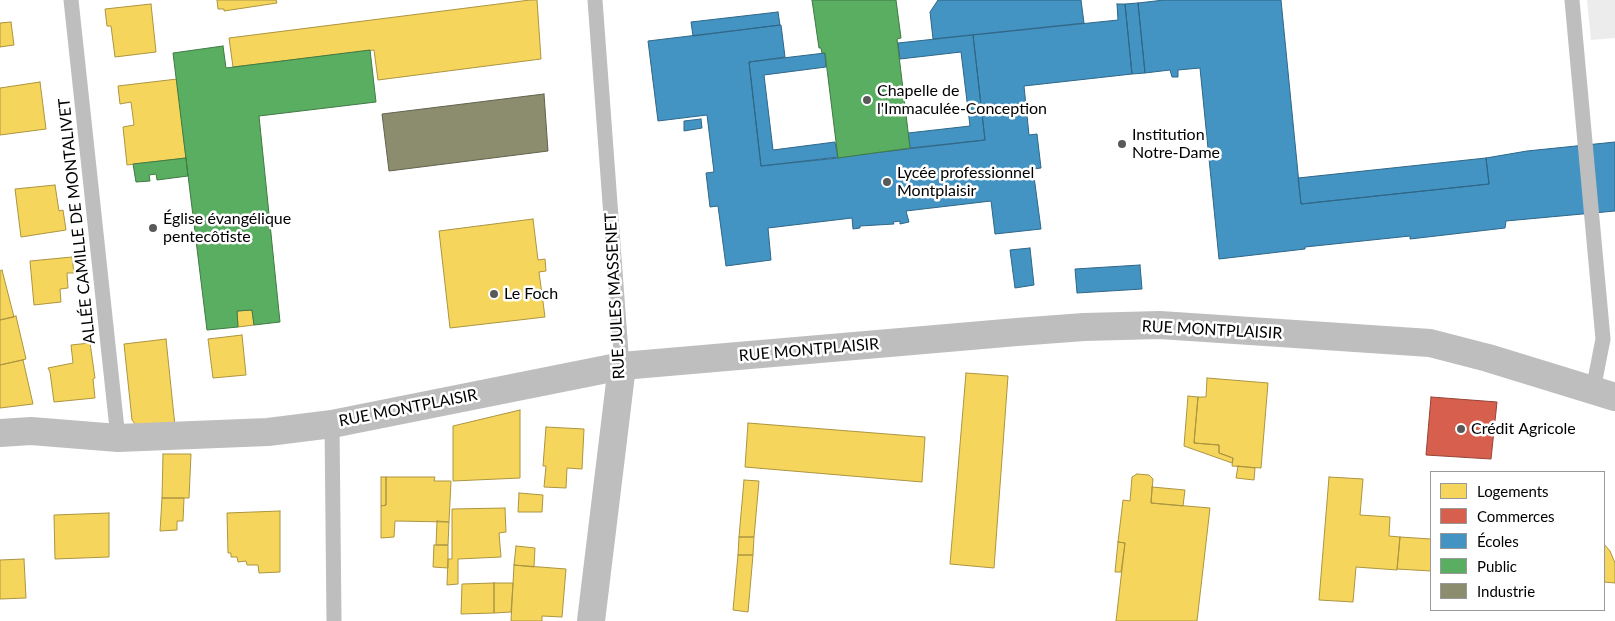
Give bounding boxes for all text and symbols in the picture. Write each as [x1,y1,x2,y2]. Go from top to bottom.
place label: Chapelle de l'Immaculée-Conception [877,81,1047,119]
marker: Chapelle de l'Immaculée-Conception [861,94,873,106]
street label: ALLÉE CAMILLE DE MONTALIVET [55,97,99,345]
place label: Institution Notre-Dame [1132,125,1220,163]
marker: Institution Notre-Dame [1116,138,1128,150]
place label: Lycée professionnel Montplaisir [897,163,1034,201]
marker: Lycée professionnel Montplaisir [881,176,893,188]
place label: Église évangélique pentecôtiste [163,209,291,247]
street label: RUE JULES MASSENET [601,212,629,380]
marker: Église évangélique pentecôtiste [147,222,159,234]
place label: Le Foch [504,284,558,304]
marker: Le Foch [488,288,500,300]
street label: RUE MONTPLAISIR [1141,317,1283,343]
street label: RUE MONTPLAISIR [738,334,880,366]
street label: RUE MONTPLAISIR [337,385,479,431]
place label: Crédit Agricole [1471,419,1576,439]
marker: Crédit Agricole [1455,423,1467,435]
legend [1430,471,1605,611]
text: Logements [1477,482,1549,500]
text: Commerces [1477,507,1555,525]
text: Écoles [1477,532,1519,550]
text: Public [1477,557,1517,575]
text: Industrie [1477,582,1535,600]

